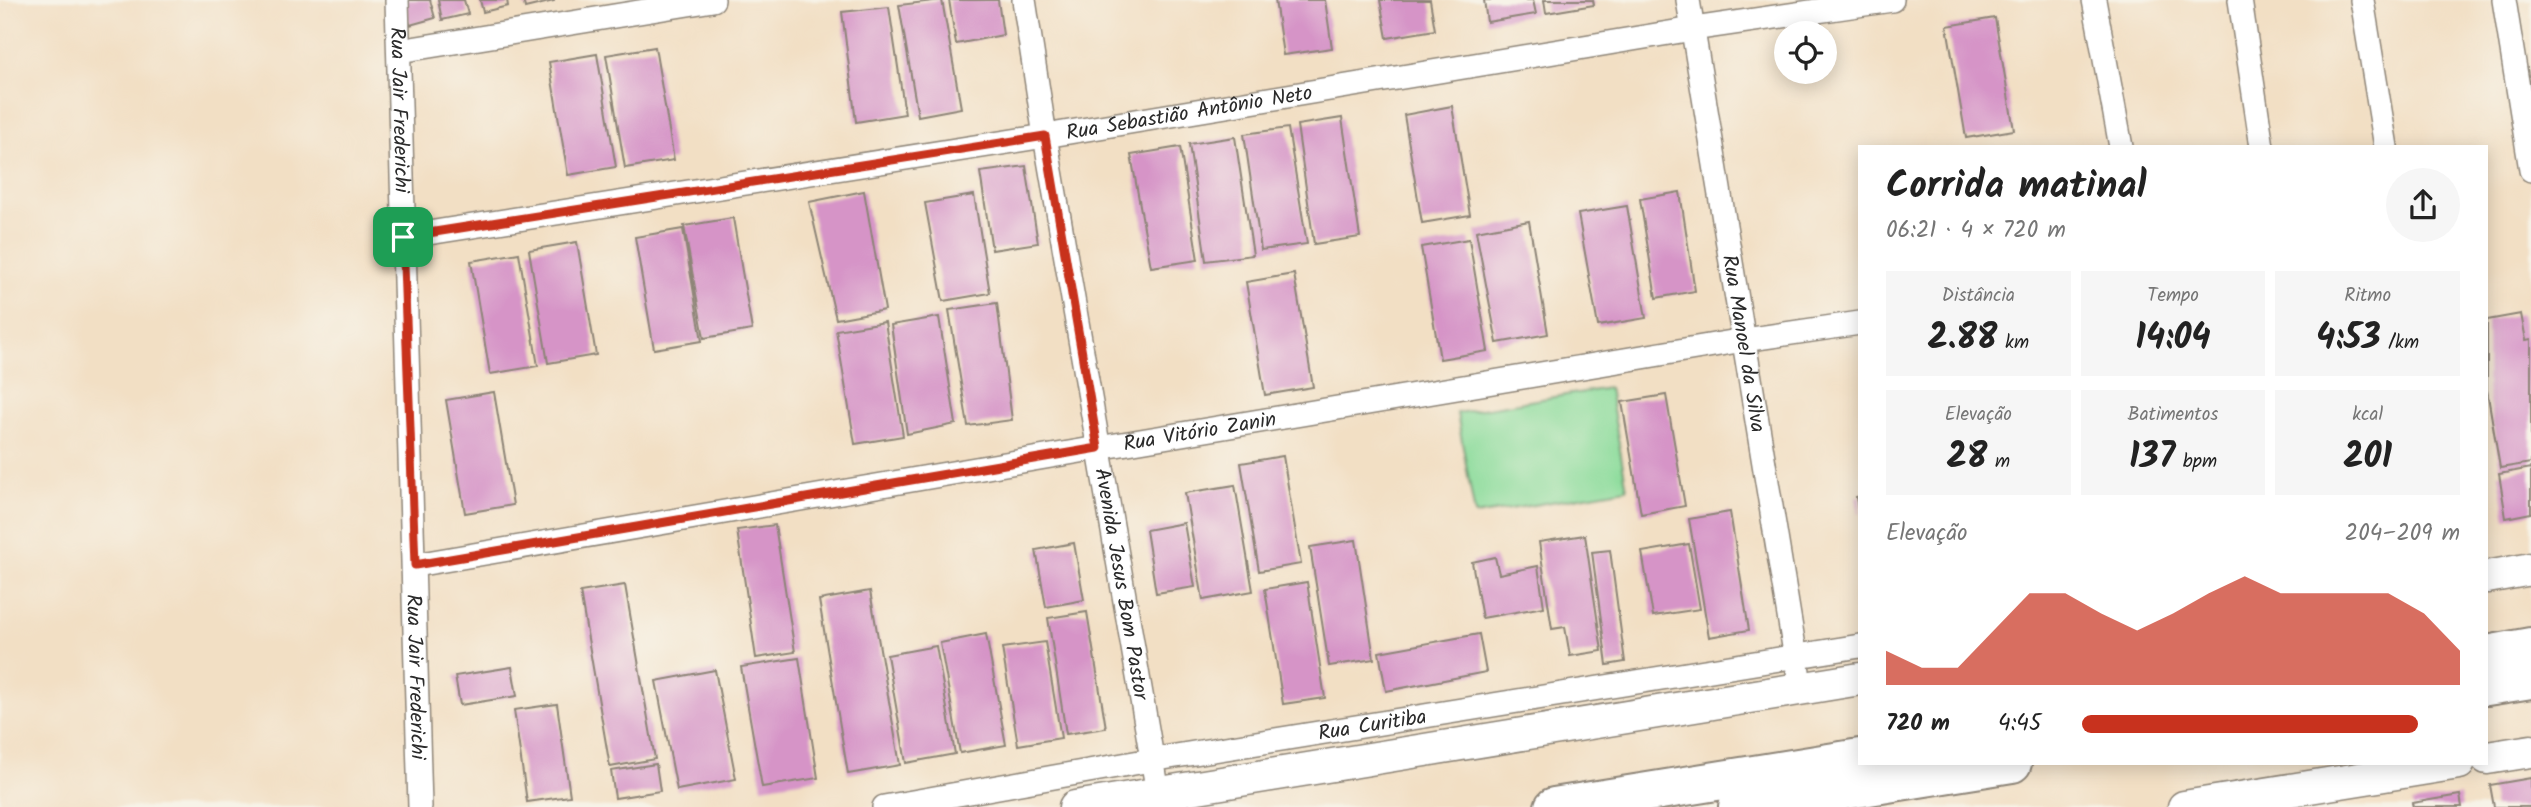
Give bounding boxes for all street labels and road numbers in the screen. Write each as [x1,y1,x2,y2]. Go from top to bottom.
street label: Rua Jair Frederichi [380,27,418,194]
street label: Rua Sebastião Antônio Neto [1064,77,1315,150]
street label: Rua Manoel da Silva [1712,252,1774,435]
street label: Rua Vitório Zanin [1121,403,1279,462]
street label: Avenida Jesus Bom Pastor [1084,466,1157,704]
street label: Rua Jair Frederichi [396,594,434,761]
street label: Rua Curitiba [1316,701,1429,751]

